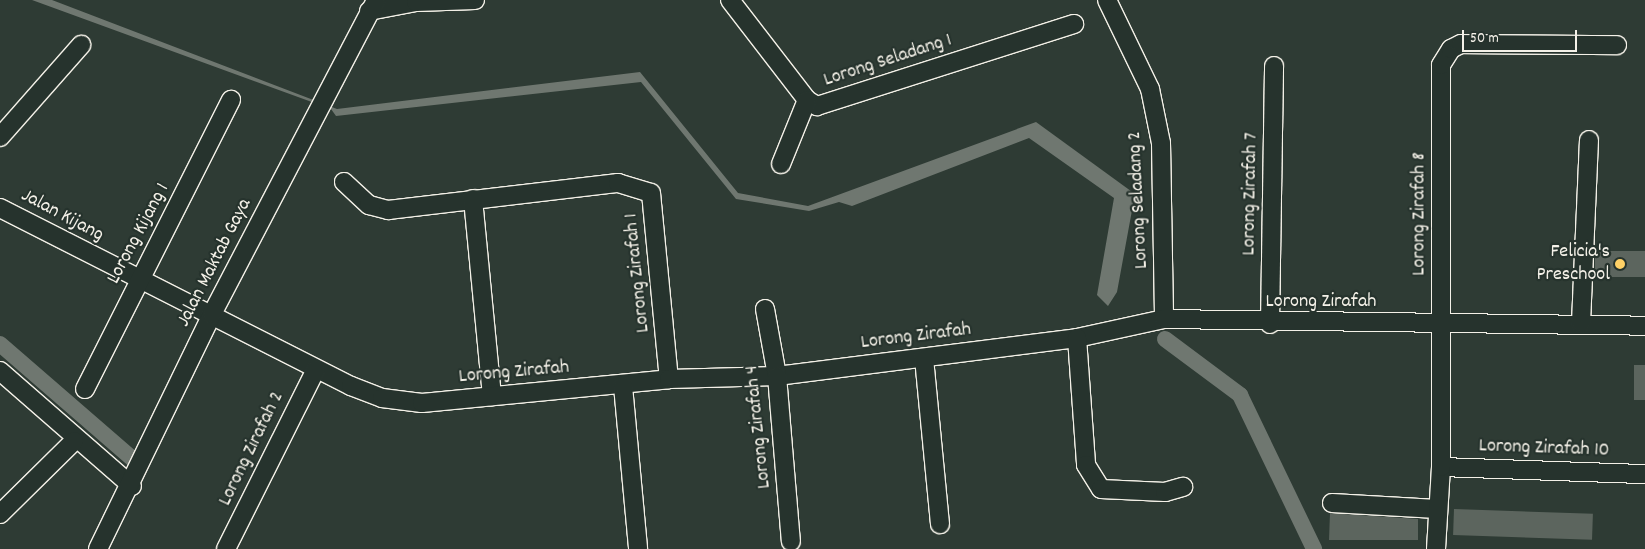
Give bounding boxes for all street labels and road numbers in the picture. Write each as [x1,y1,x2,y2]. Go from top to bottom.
street label: Lorong Seladang 1 [821,29,955,93]
street label: Lorong Seladang 2 [1123,131,1155,269]
street label: Lorong Zirafah 7 [1238,132,1264,256]
street label: Lorong Zirafah 8 [1408,152,1432,276]
street label: Lorong Kijang 1 [102,180,176,288]
street label: Jalan Kijang [17,184,107,248]
street label: Jalan Maktab Gaya [172,195,258,331]
street label: Lorong Zirafah 1 [620,212,656,334]
street label: Lorong Zirafah [1266,290,1376,314]
street label: Lorong Zirafah [860,318,972,356]
street label: Lorong Zirafah [458,356,570,390]
street label: Lorong Zirafah 4 [741,364,777,490]
street label: Lorong Zirafah 2 [214,388,290,510]
street label: Lorong Zirafah 10 [1478,435,1610,463]

